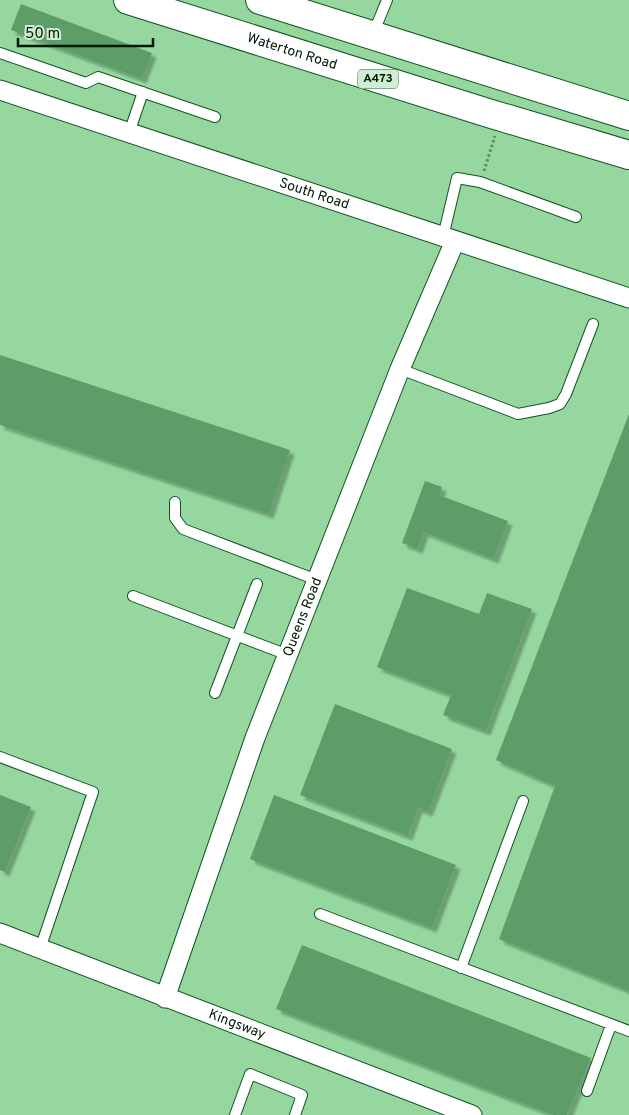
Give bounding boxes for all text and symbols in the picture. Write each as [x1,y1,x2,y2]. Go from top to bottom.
scale bar [18,15,152,47]
text: 50 m [25,25,60,44]
street label: Waterton Road [245,29,339,74]
road number: A473 [358,70,398,88]
street label: South Road [277,174,351,213]
street label: Queens Road [279,575,326,659]
street label: Kingsway [206,1006,268,1043]

